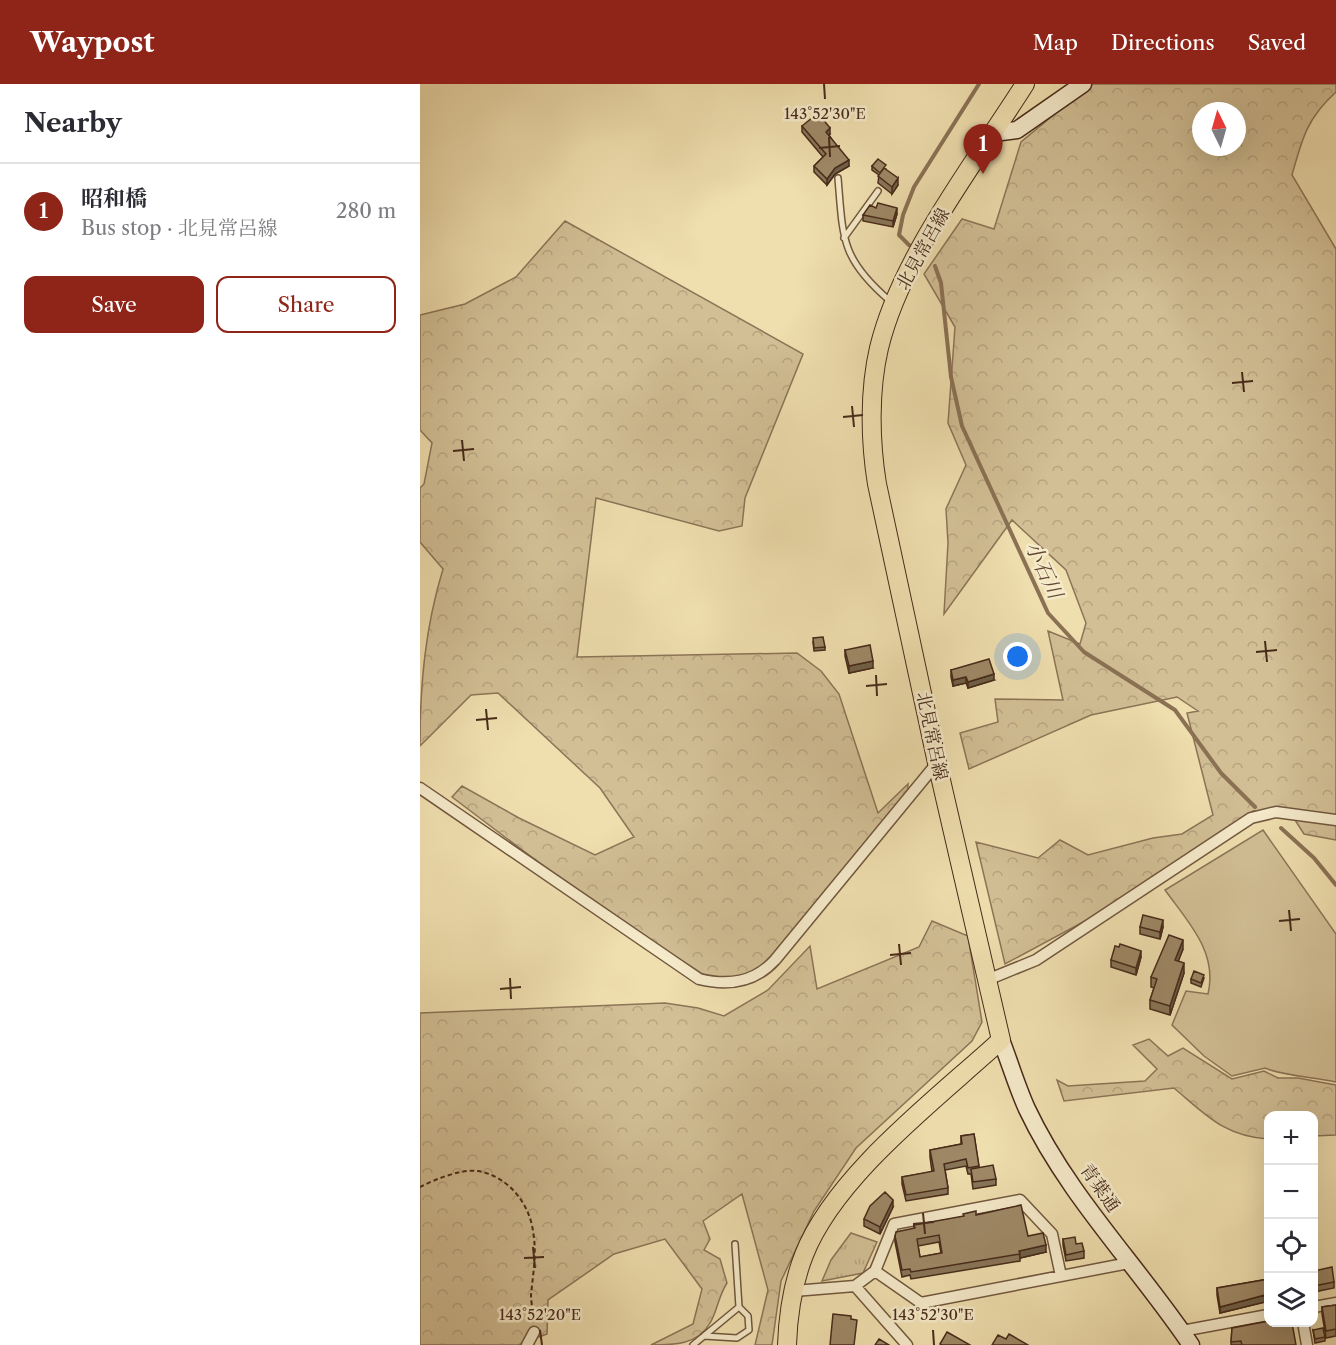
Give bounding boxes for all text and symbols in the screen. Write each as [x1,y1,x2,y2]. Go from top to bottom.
text: Waypost [30,25,154,59]
text: Map [1033,30,1078,55]
text: Directions [1111,30,1215,55]
text: Saved [1248,30,1306,55]
north arrow [1192,102,1246,156]
text: 143°52'30"E [784,104,866,123]
text: Nearby [24,107,122,139]
pin: 1 [964,124,1002,174]
text: 昭和橋 [81,185,147,212]
text: 1 [39,199,48,223]
text: 280 m [336,199,396,223]
street label: 北見常呂線 [892,204,954,294]
text: Bus stop · 北見常呂線 [81,216,278,240]
button: Save [24,276,204,333]
button: Share [216,276,396,333]
water label: 小石川 [1020,538,1068,604]
your location [1003,642,1032,671]
street label: 北見常呂線 [912,690,952,782]
map controls [1264,1111,1318,1327]
button: + [1264,1111,1318,1165]
street label: 青葉通 [1076,1160,1124,1216]
button: − [1264,1165,1318,1219]
button: locate [1264,1219,1318,1273]
button: layers [1264,1273,1318,1327]
text: 143°52'20"E [499,1305,581,1324]
text: 143°52'30"E [892,1305,974,1324]

